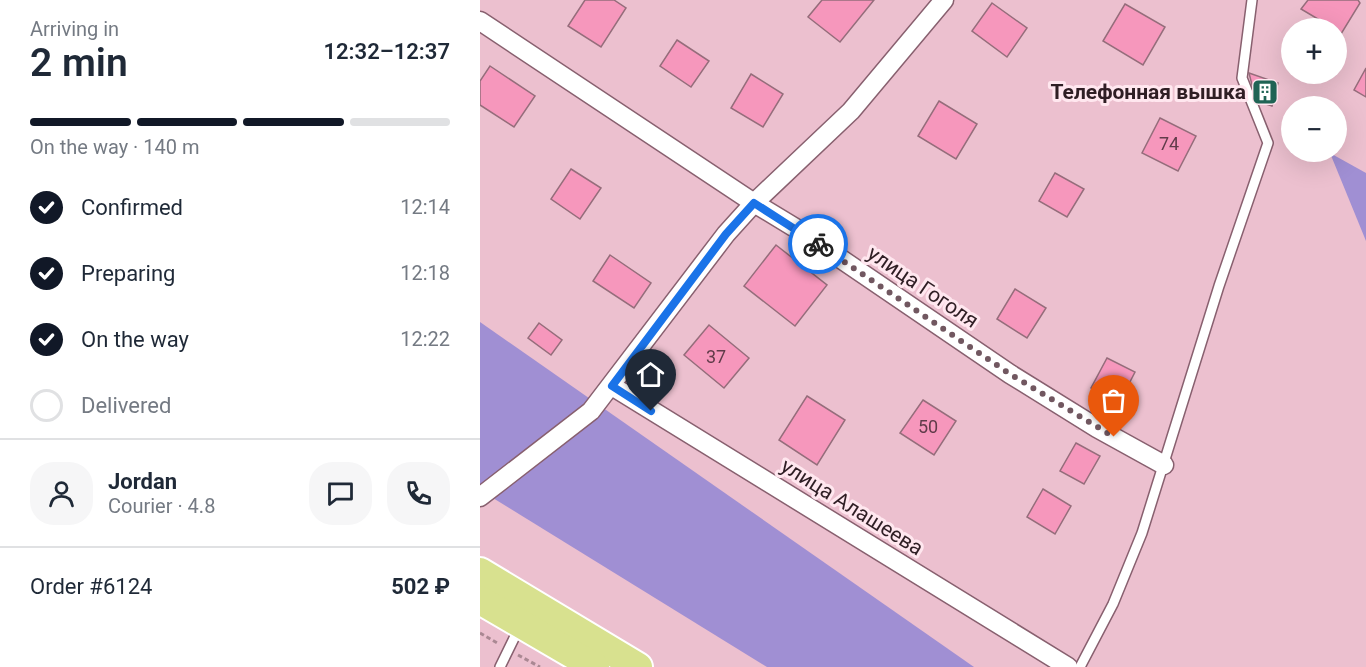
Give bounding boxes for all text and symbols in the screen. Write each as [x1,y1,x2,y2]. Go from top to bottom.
text: Arriving in [30,17,119,41]
map controls [1281,18,1347,162]
button: + [1281,18,1347,84]
text: 12:32–12:37 [323,39,450,64]
text: 2 min [30,40,128,86]
building icon: Телефонная вышка [1250,77,1280,107]
place label: Телефонная вышка [1050,80,1246,104]
button: − [1281,96,1347,162]
house number: 74 [1159,133,1179,154]
text: On the way · 140 m [30,135,199,159]
icon: check [30,191,63,224]
text: Confirmed [81,195,183,220]
text: 12:14 [400,195,450,219]
courier [788,214,848,274]
icon: bike [802,228,835,261]
street label: улица Гоголя [863,241,983,333]
icon: check [30,257,63,290]
text: Preparing [81,261,175,286]
text: 12:18 [400,261,450,285]
icon: check [30,323,63,356]
text: On the way [81,327,189,352]
text: 12:22 [400,327,450,351]
house number: 37 [706,346,726,367]
pin [625,349,676,411]
icon: home [634,358,667,391]
pin [1088,375,1139,437]
icon: bag [1097,384,1130,417]
text: Delivered [81,393,171,418]
house number: 50 [918,416,938,437]
street label: улица Алашеева [777,454,927,560]
button: person [30,462,93,525]
button: chat [309,462,372,525]
button: phone [387,462,450,525]
text: Jordan [108,469,177,494]
text: Courier · 4.8 [108,494,215,518]
text: Order #6124 [30,574,152,599]
text: 502 ₽ [391,574,450,599]

